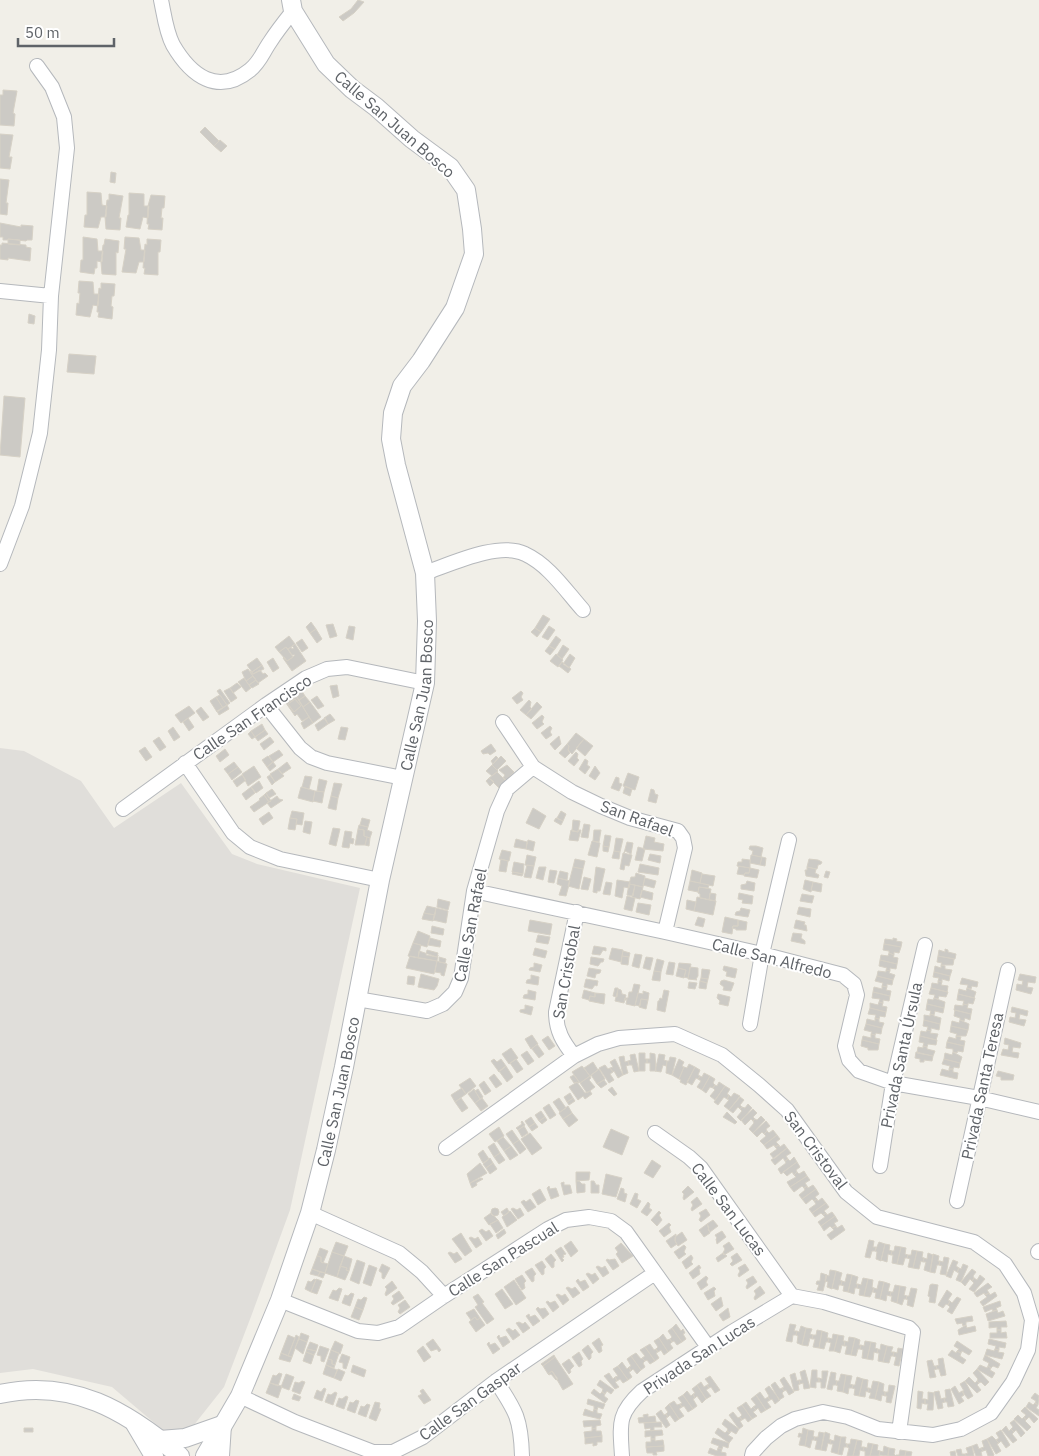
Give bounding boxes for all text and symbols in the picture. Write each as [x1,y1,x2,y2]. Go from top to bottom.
scale bar [18,15,114,47]
text: 50 m [25,23,60,42]
street label: Calle San Juan Bosco [331,66,459,182]
street label: Calle San Juan Bosco [395,619,437,773]
street label: Calle San Francisco [189,670,315,764]
street label: San Rafael [598,796,676,840]
street label: Calle San Rafael [449,866,491,984]
street label: San Cristobal [548,924,584,1020]
street label: Calle San Alfredo [710,933,834,983]
street label: Privada Santa Úrsula [875,980,926,1130]
street label: Privada Santa Teresa [957,1010,1007,1161]
street label: Calle San Juan Bosco [312,1015,364,1169]
street label: San Cristoval [780,1107,852,1193]
street label: Calle San Lucas [687,1158,771,1260]
street label: Calle San Pascual [444,1217,562,1301]
street label: Privada San Lucas [639,1311,759,1399]
street label: Calle San Gaspar [415,1357,525,1445]

